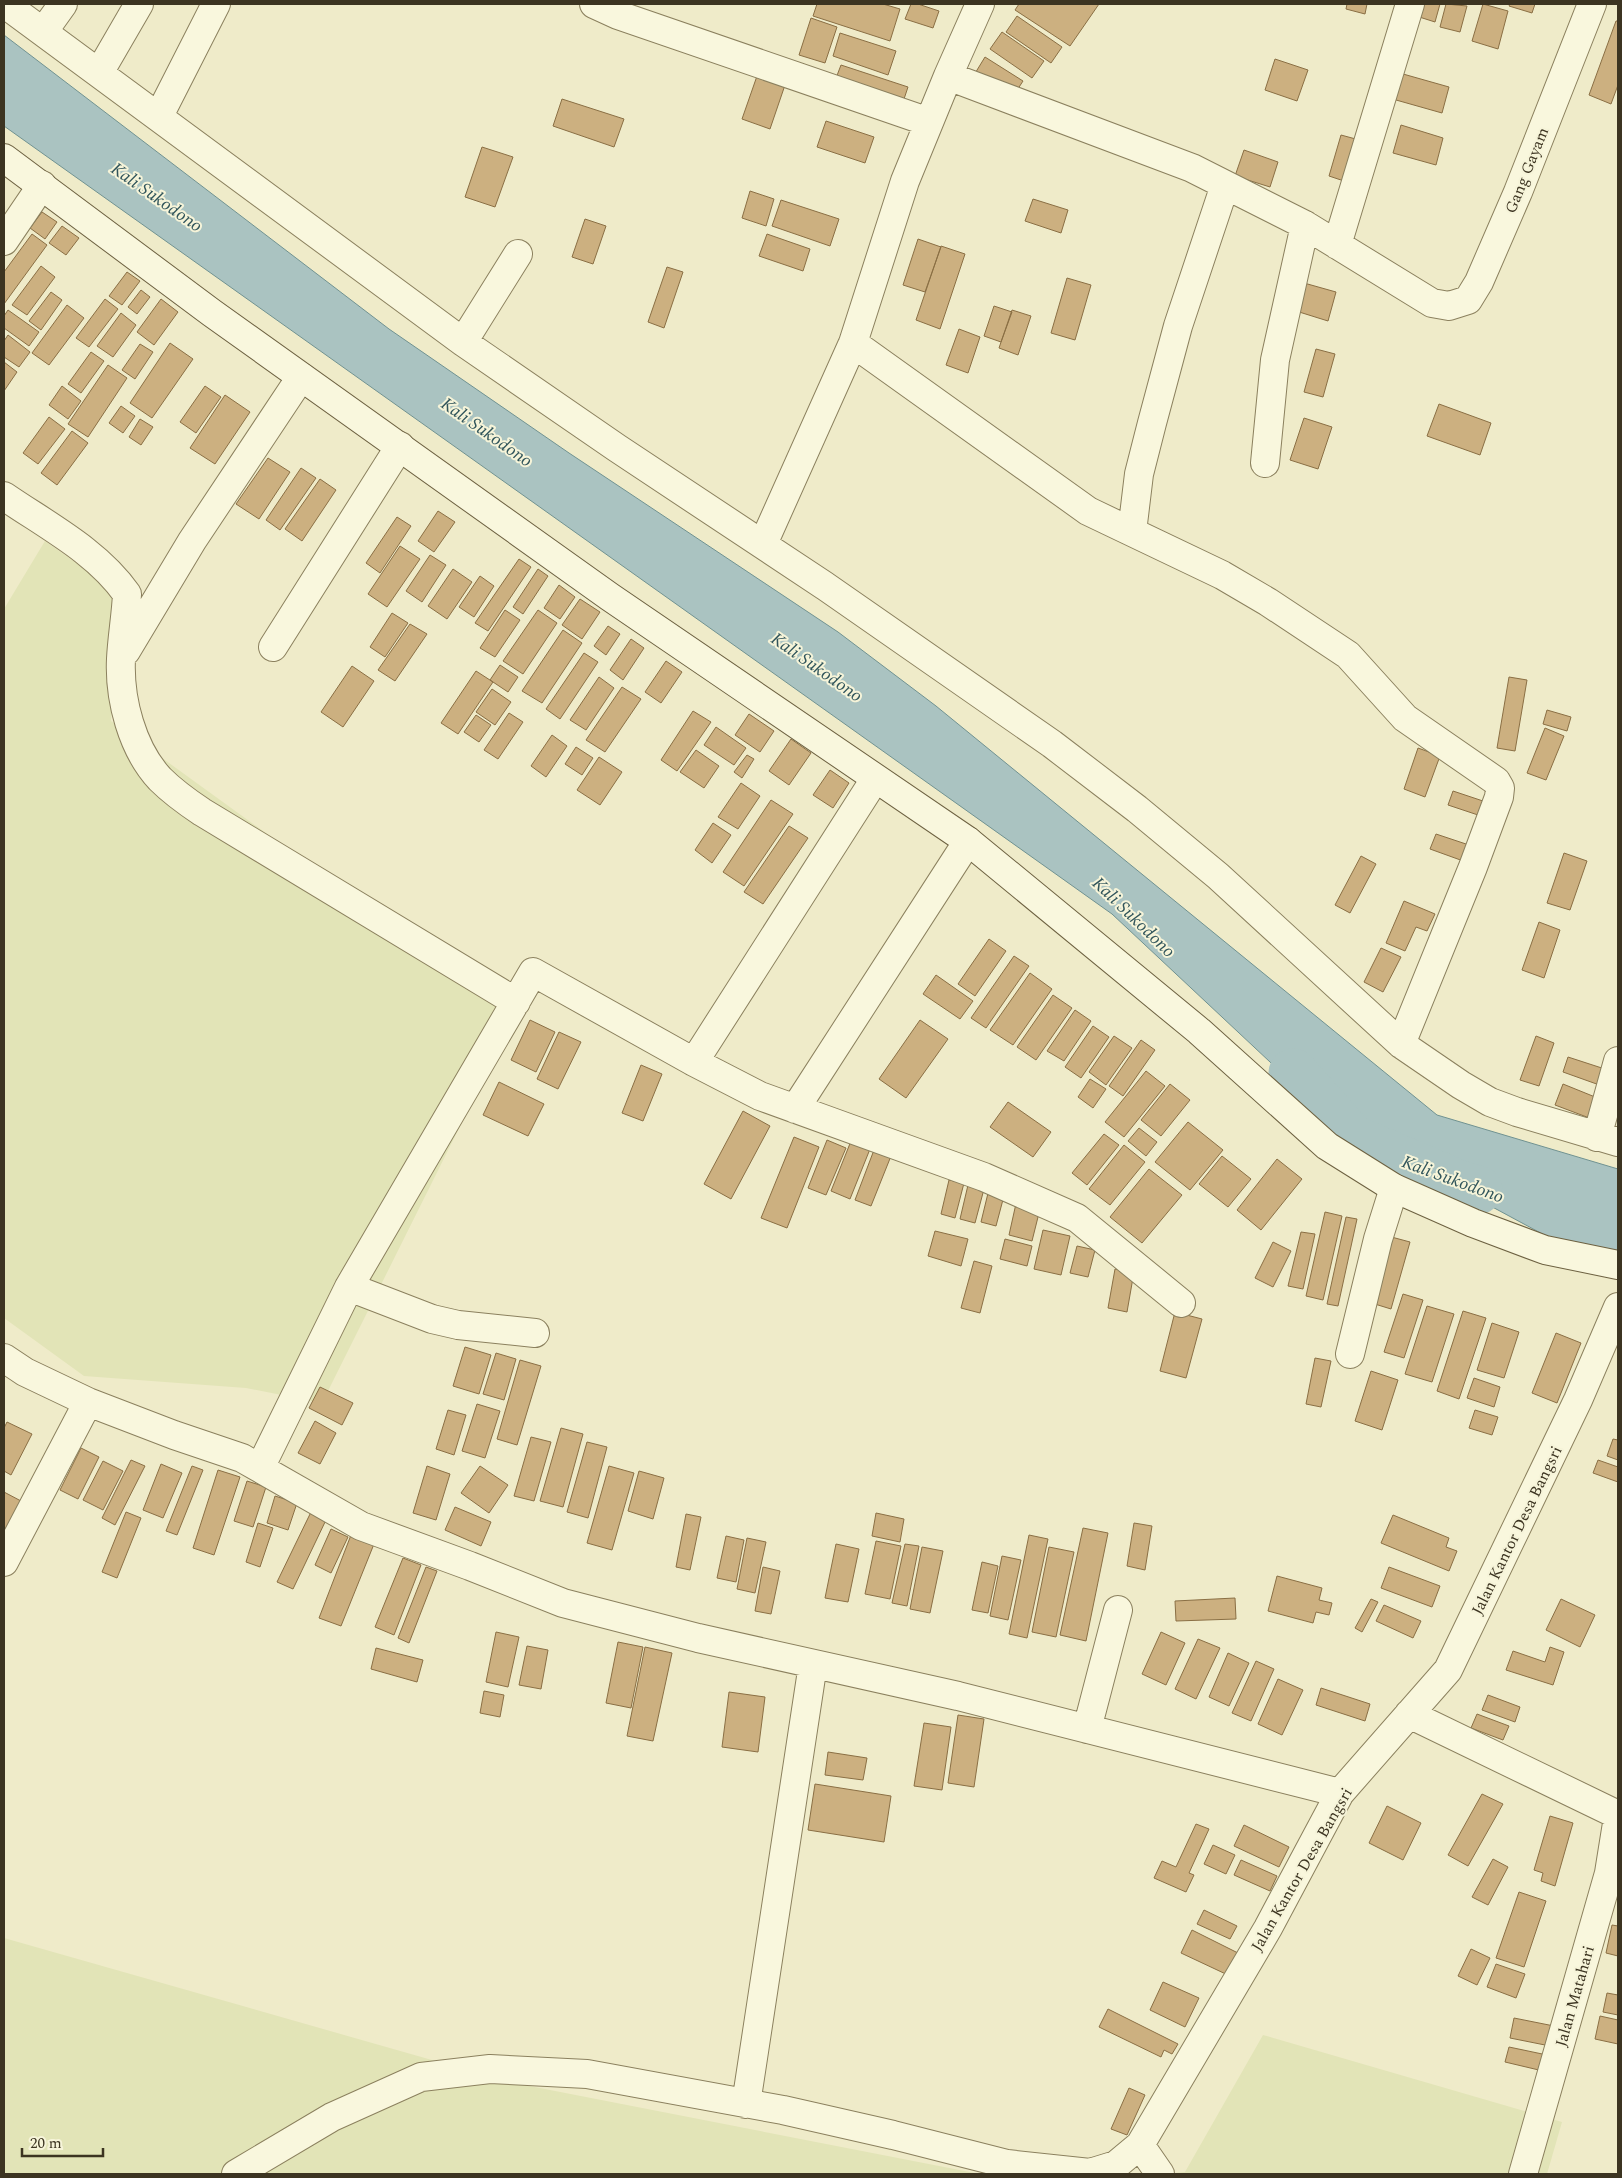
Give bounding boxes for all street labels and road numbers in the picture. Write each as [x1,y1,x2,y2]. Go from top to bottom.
street label: Gang Gayam [1499,123,1555,217]
street label: Jalan Kantor Desa Bangsri [1465,1442,1568,1619]
street label: Jalan Kantor Desa Bangsri [1245,1783,1359,1956]
street label: Jalan Matahari [1549,1943,1601,2050]

